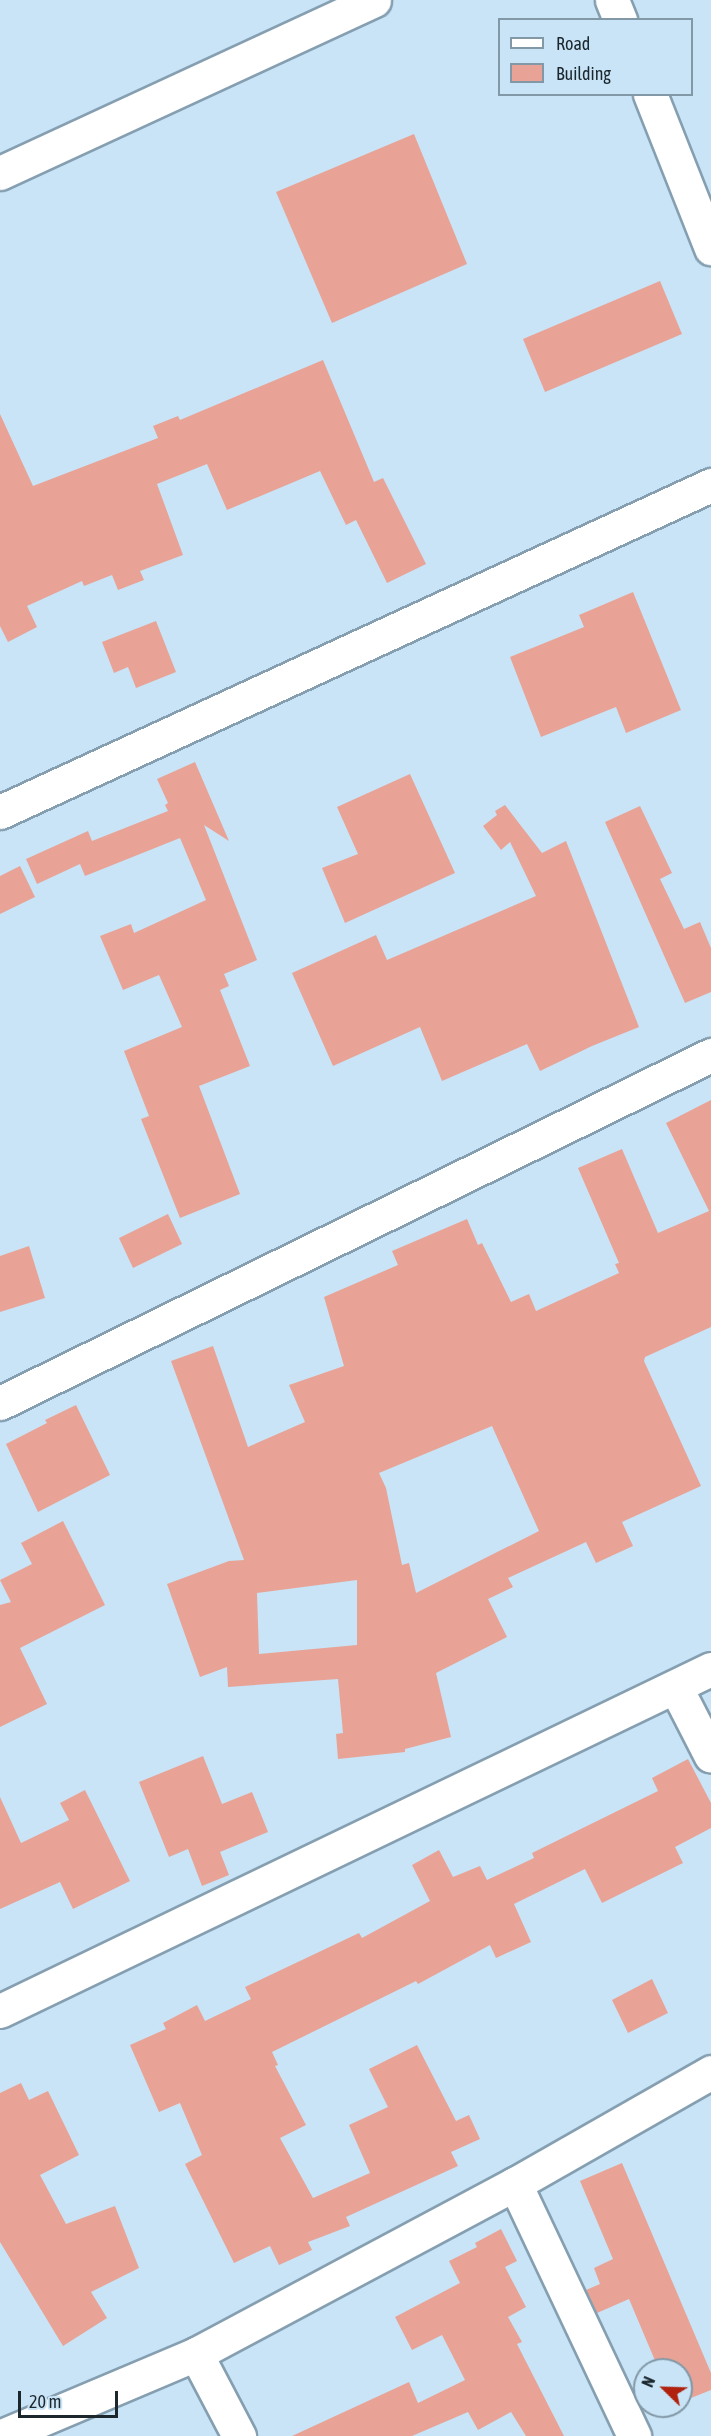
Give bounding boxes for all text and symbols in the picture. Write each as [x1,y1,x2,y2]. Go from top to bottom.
legend [498,18,693,96]
text: Road [556,33,590,54]
text: Building [556,63,611,84]
north arrow [633,2358,693,2418]
text: N [638,2374,658,2390]
scale bar [21,2379,122,2417]
text: 20 m [29,2391,61,2412]

